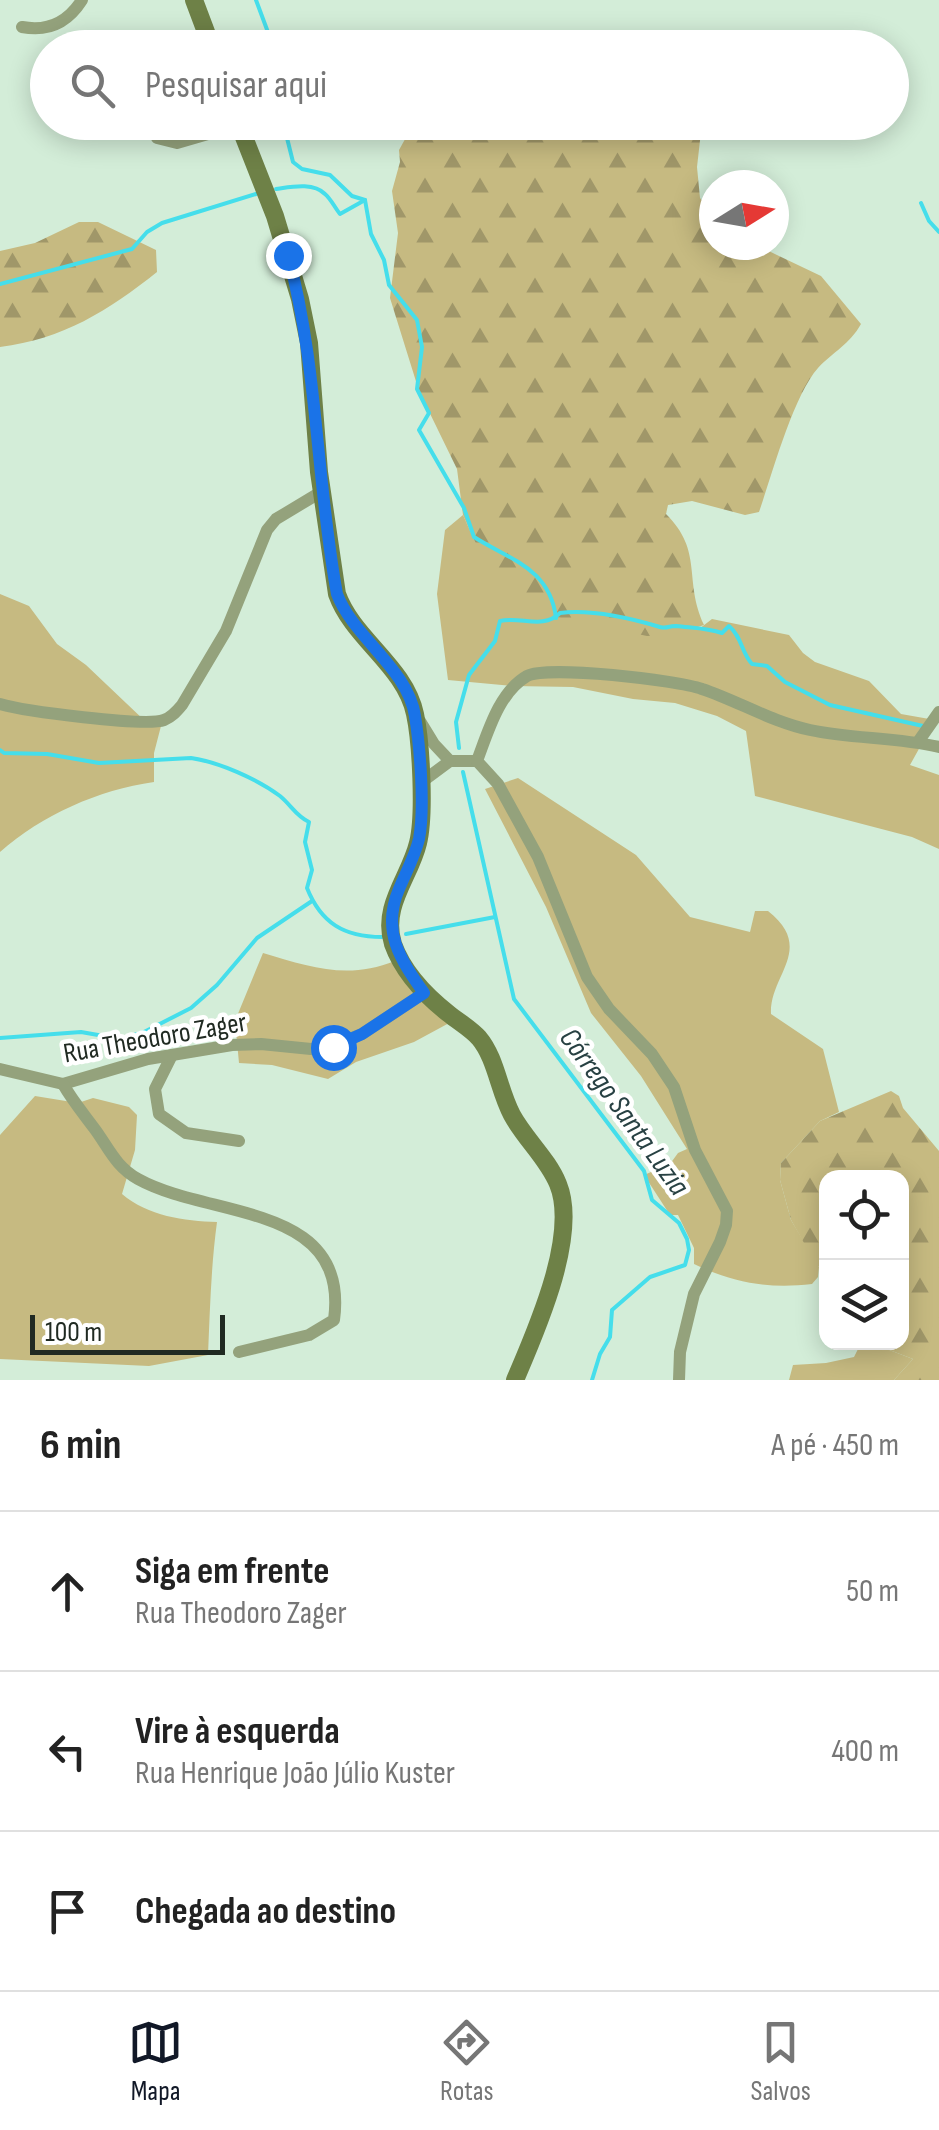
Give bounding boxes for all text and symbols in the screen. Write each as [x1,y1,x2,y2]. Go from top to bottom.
search box [30,30,909,140]
icon: search [65,58,120,113]
text: Pesquisar aqui [145,63,327,108]
north arrow [699,170,789,260]
route end [266,233,312,279]
street label: Rua Theodoro Zager [61,1006,249,1070]
water label: Córrego Santa Luzia [551,1021,697,1203]
route start [311,1025,357,1071]
map controls [819,1170,909,1350]
button: locate [819,1170,909,1260]
button: layers [819,1260,909,1350]
scale bar [30,1310,225,1354]
text: 100 m [45,1316,102,1349]
text: 6 min [40,1420,121,1471]
text: A pé · 450 m [771,1426,899,1465]
text: Siga em frente [135,1549,329,1594]
icon: ahead [40,1564,95,1619]
text: 50 m [846,1572,899,1611]
text: Rua Theodoro Zager [135,1594,347,1633]
text: Vire à esquerda [135,1709,340,1754]
icon: left [40,1724,95,1779]
text: 400 m [831,1732,899,1771]
text: Rua Henrique João Júlio Kuster [135,1754,455,1793]
icon: arrive [40,1884,95,1939]
text: Chegada ao destino [135,1889,396,1934]
tab: Mapa [128,2015,183,2108]
tab: Rotas [439,2015,494,2108]
tab: Salvos [751,2015,811,2108]

